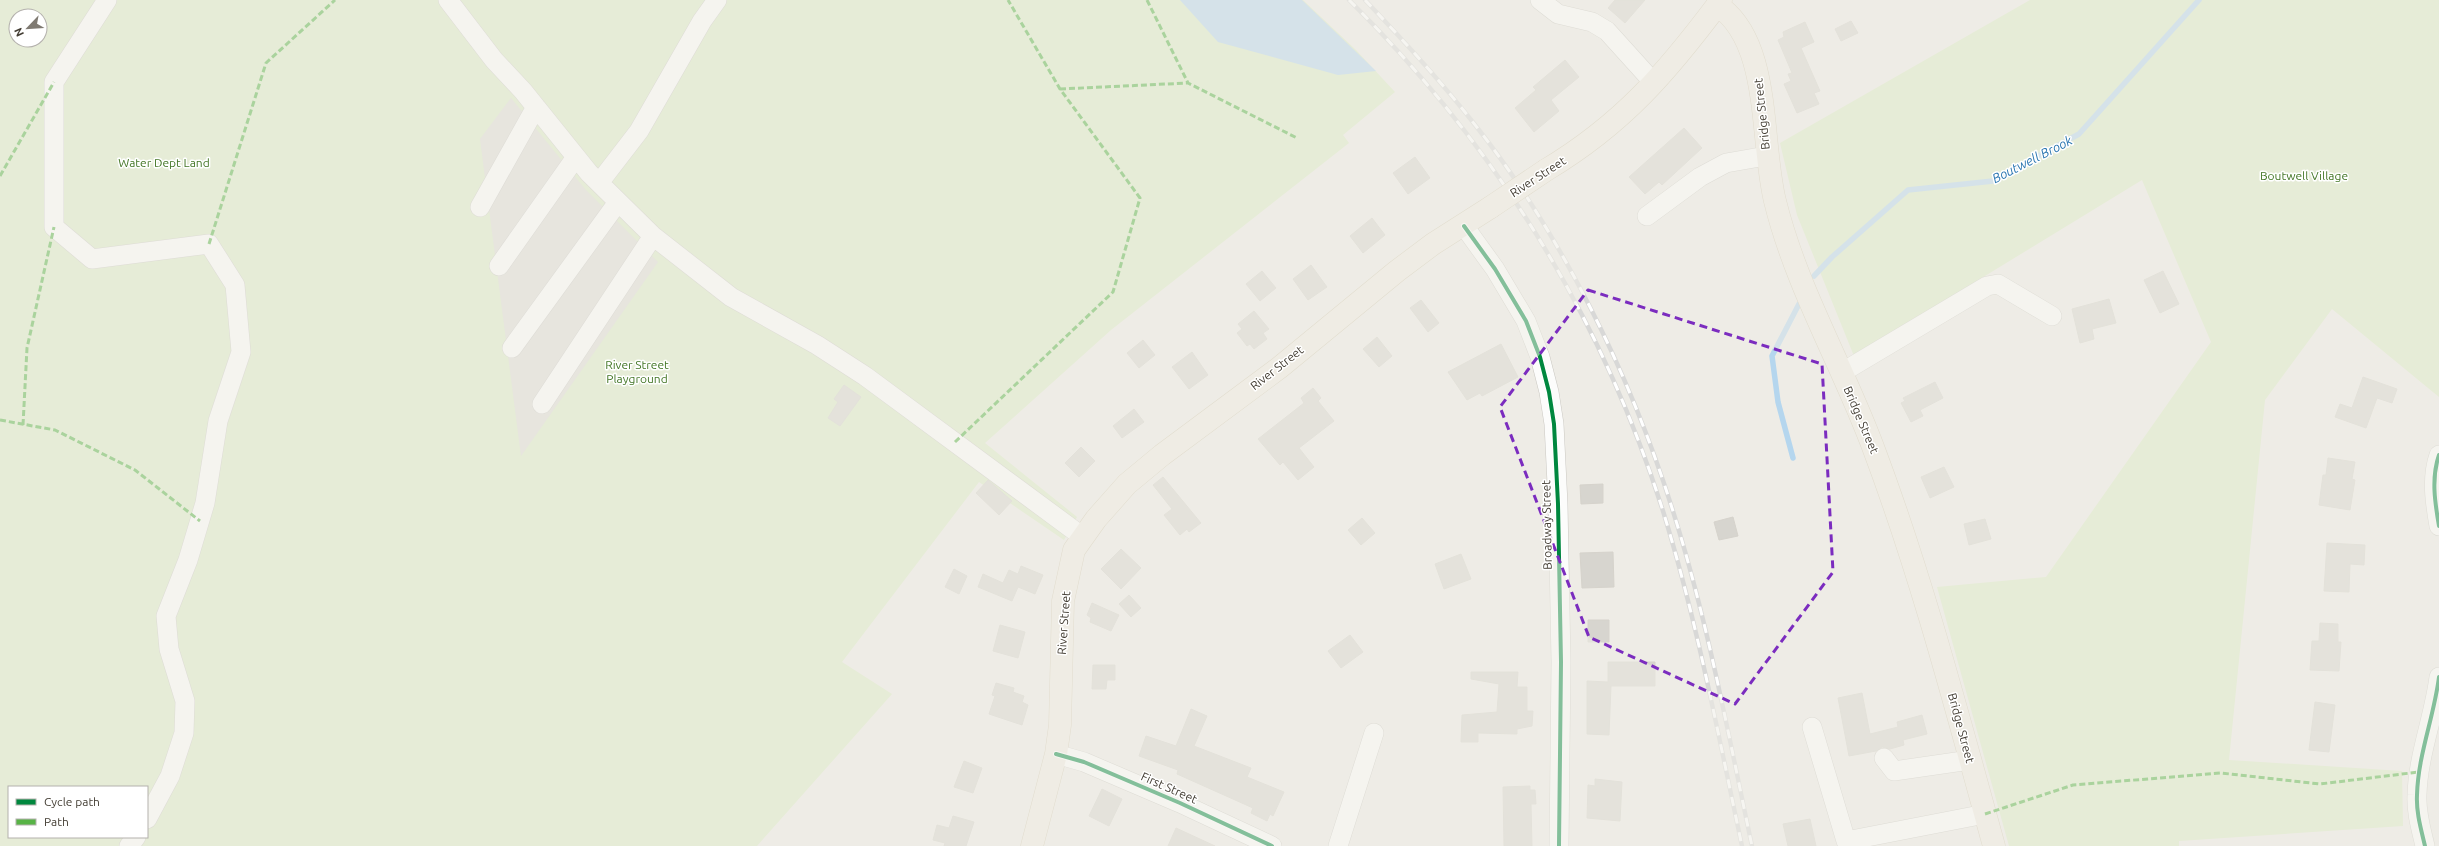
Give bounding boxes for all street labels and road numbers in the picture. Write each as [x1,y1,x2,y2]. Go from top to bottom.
street label: Bridge Street [1751,77,1772,150]
street label: River Street [1508,154,1568,199]
street label: River Street [1248,343,1306,392]
street label: Bridge Street [1841,384,1882,456]
street label: Broadway Street [1539,480,1554,570]
street label: River Street [1055,590,1072,655]
street label: Bridge Street [1946,691,1977,765]
street label: First Street [1139,769,1199,806]

